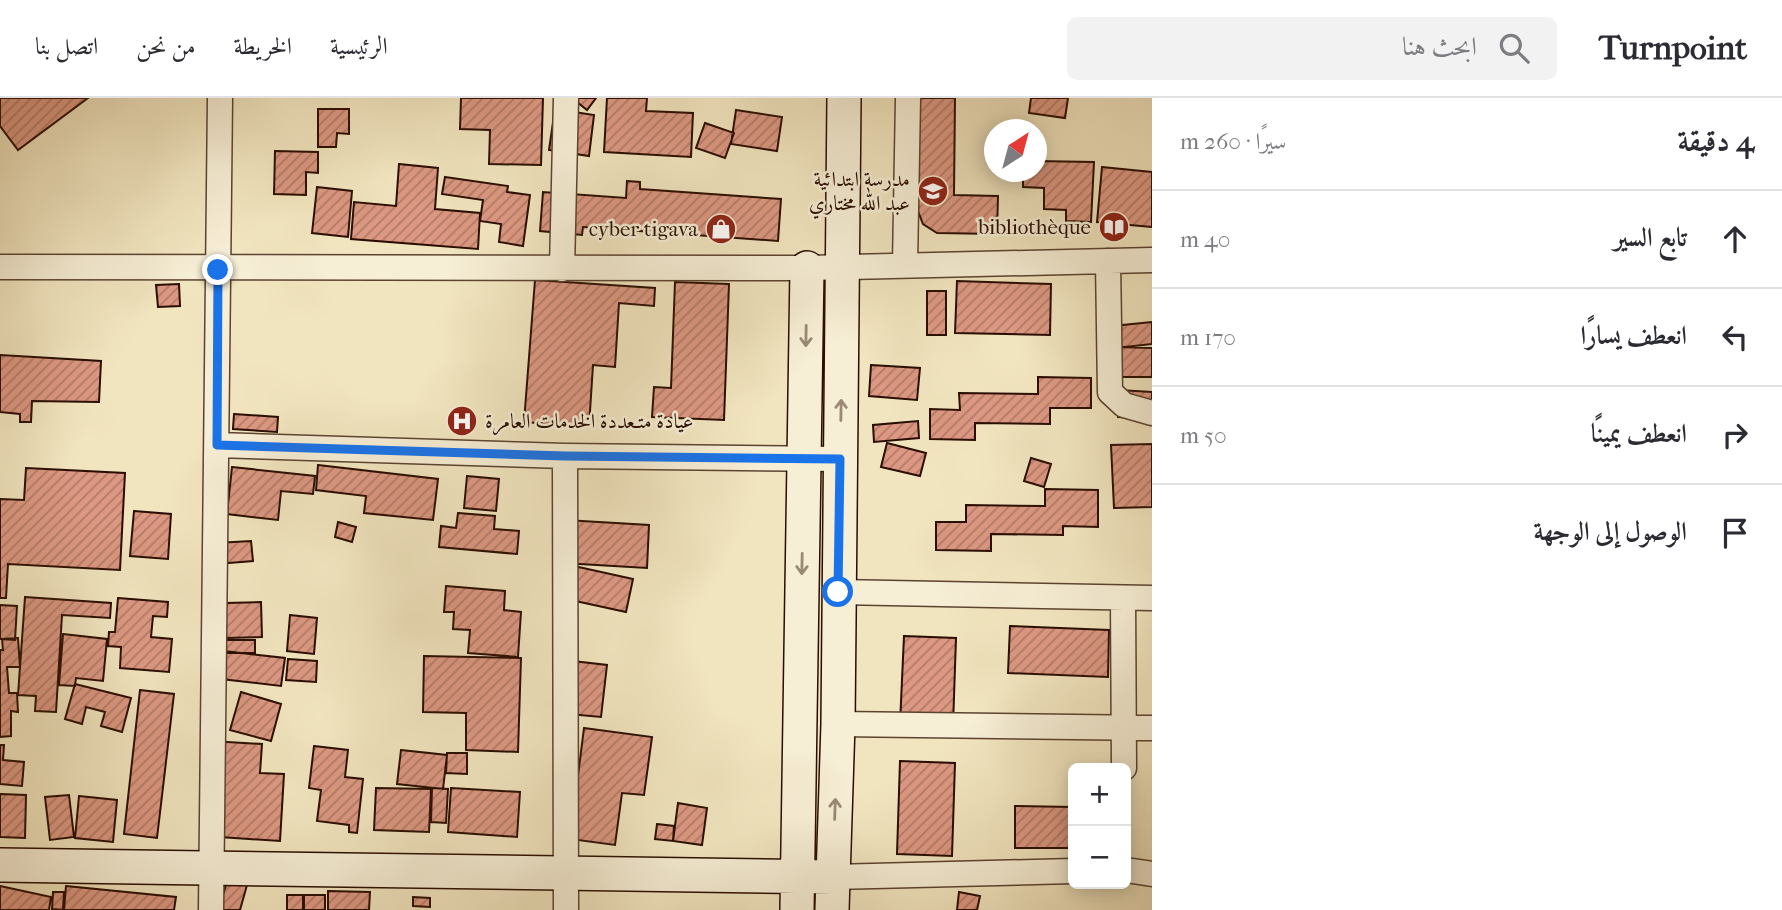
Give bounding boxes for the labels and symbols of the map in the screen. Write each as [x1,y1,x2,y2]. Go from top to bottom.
north arrow [984,119,1047,182]
place label: مدرسة ابتدائية عبد الله مختاري [809,167,910,219]
school or university icon: مدرسة ابتدائية عبد الله مختاري [916,174,950,208]
library icon: bibliothèque [1097,210,1131,244]
shop icon: cyber tigava [704,212,738,246]
place label: bibliothèque [977,215,1091,239]
place label: cyber tigava [589,217,698,241]
route end [202,254,233,285]
one-way arrow [799,325,813,348]
one-way arrow [834,399,847,422]
hospital icon: عيادة متـعددة الخدمات العامرة [445,404,479,438]
place label: عيادة متـعددة الخدمات العامرة [485,409,693,436]
one-way arrow [795,552,809,575]
route start [822,576,853,607]
one-way arrow [828,798,841,821]

